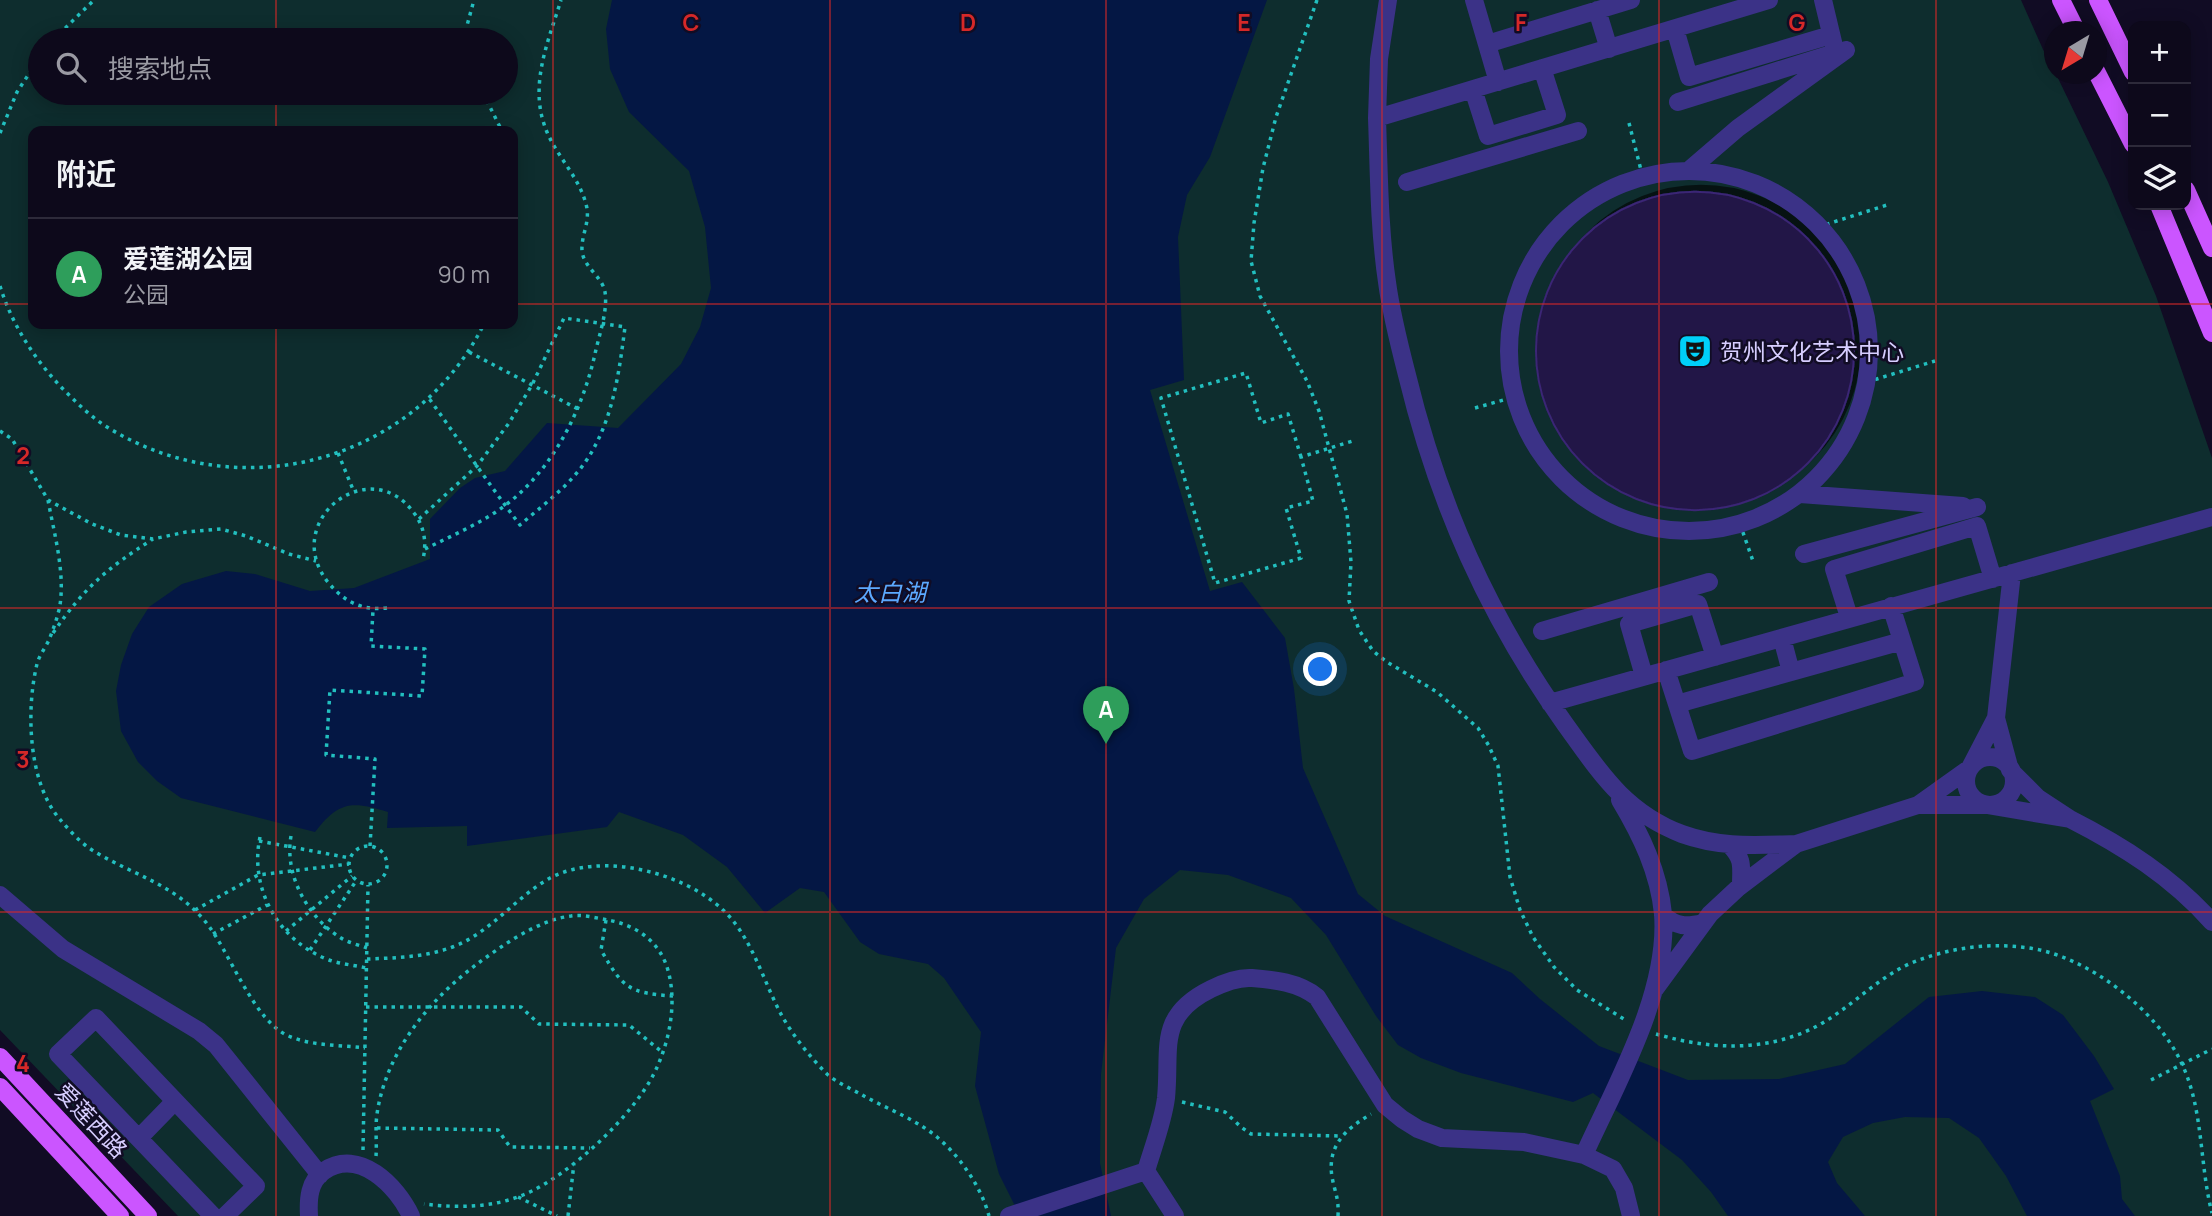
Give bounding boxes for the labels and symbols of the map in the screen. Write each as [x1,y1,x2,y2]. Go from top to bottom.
text: C [683,6,700,38]
text: D [960,6,976,38]
text: E [1237,6,1251,38]
text: F [1515,6,1527,38]
text: G [1789,6,1806,38]
north arrow [2044,21,2107,84]
theatre icon: 贺州文化艺术中心 [1676,332,1714,370]
place label: 贺州文化艺术中心 [1720,335,1904,367]
text: 2 [16,439,30,471]
water label: 太白湖 [854,575,930,608]
your location [1303,652,1337,686]
pin: A [1083,686,1129,744]
text: 3 [16,743,30,775]
text: 4 [16,1047,30,1079]
street label: 爱莲西路 [49,1075,135,1165]

